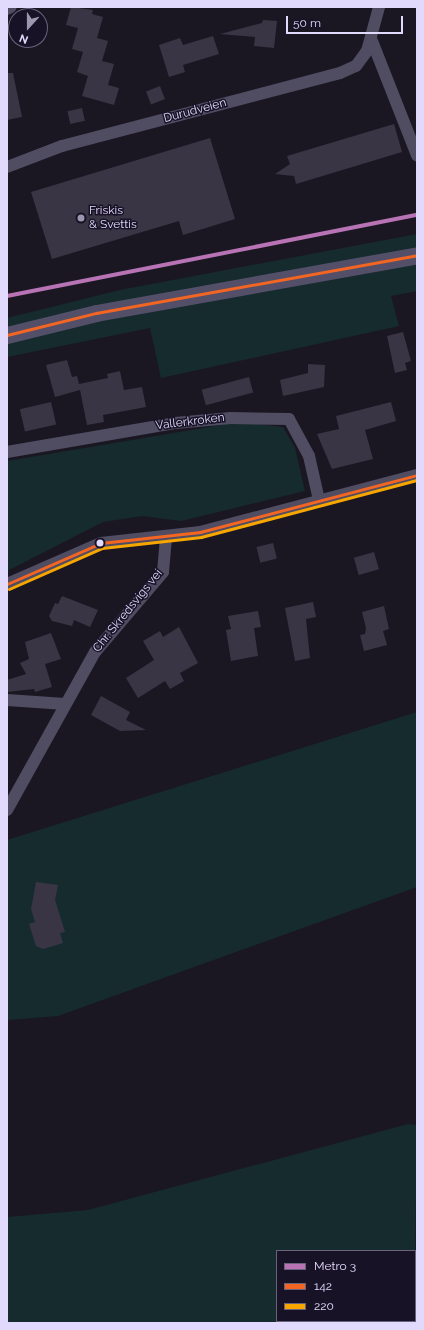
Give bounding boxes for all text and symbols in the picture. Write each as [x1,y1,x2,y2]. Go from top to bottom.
north arrow [8,8,48,48]
scale bar [288,8,405,34]
text: 50 m [293,16,321,30]
text: N [18,31,30,46]
street label: Durudveien [162,96,228,126]
place label: Friskis & Svettis [89,204,137,232]
marker: Friskis & Svettis [76,213,86,223]
street label: Vallerkroken [155,411,225,433]
unlabelled marker [95,538,105,548]
street label: Chr. Skredsvigs vei [90,567,166,655]
legend [276,1250,416,1322]
text: Metro 3 [314,1259,356,1273]
text: 142 [314,1279,332,1293]
text: 220 [314,1299,334,1313]

